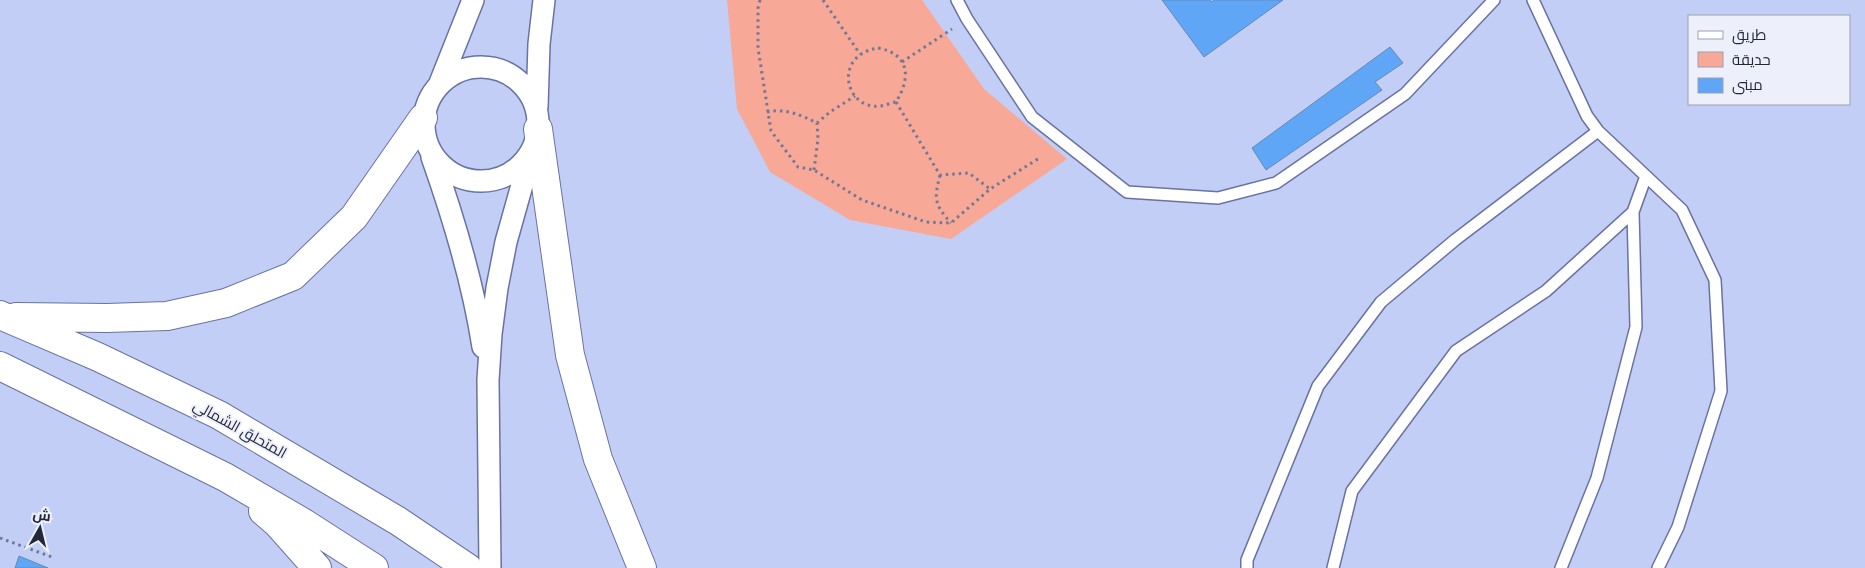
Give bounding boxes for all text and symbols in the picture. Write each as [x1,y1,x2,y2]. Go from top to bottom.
legend [1688,15,1850,105]
text: طريق [1732,24,1766,45]
text: حديقة [1732,49,1771,70]
text: مبنى [1732,74,1763,95]
street label: المتحلق الشمالي [189,394,291,465]
north arrow [15,503,65,553]
text: ش [32,505,52,525]

